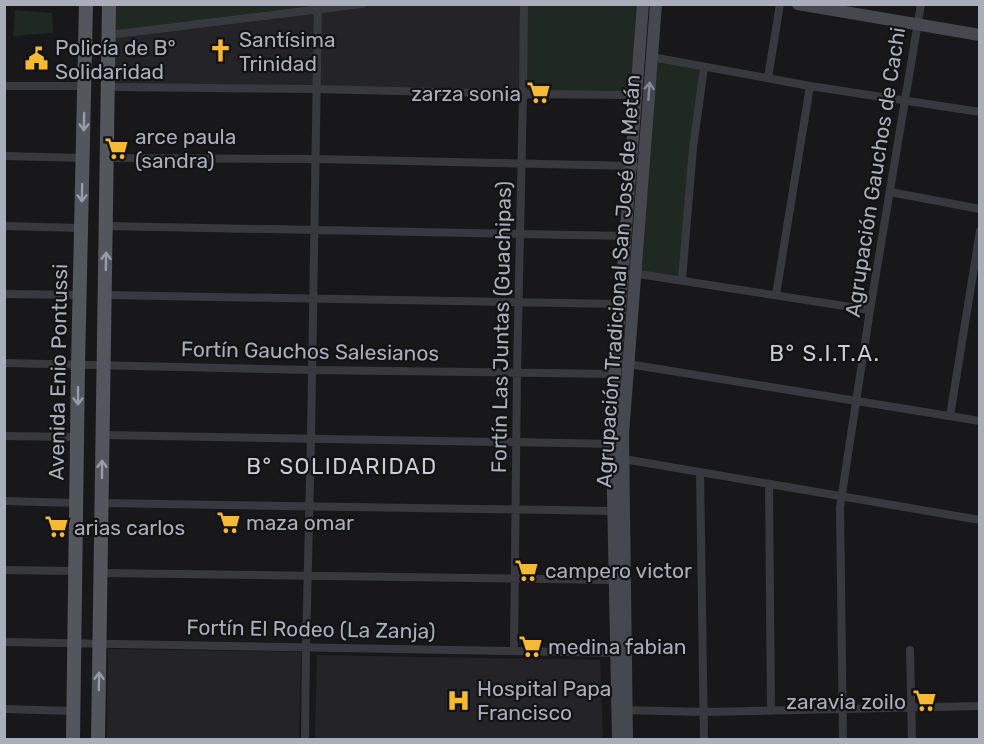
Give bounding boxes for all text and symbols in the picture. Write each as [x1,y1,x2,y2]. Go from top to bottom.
street label: Agrupación Gauchos de Cachi [840,25,910,319]
place label: Santísima Trinidad [239,27,336,76]
place label: Policía de B° Solidaridad [55,35,176,84]
church icon: Santísima Trinidad [208,38,234,64]
public building icon: Policía de B° Solidaridad [24,46,50,72]
street label: Agrupación Tradicional San José de Metán [591,74,645,488]
supermarket icon: zarza sonia [526,80,552,106]
place label: zarza sonia [411,81,521,106]
one-way arrow [644,81,655,101]
one-way arrow [78,112,90,132]
place label: arce paula (sandra) [135,124,236,173]
supermarket icon: arce paula (sandra) [104,135,130,161]
street label: Fortín Las Juntas (Guachipas) [486,181,516,473]
one-way arrow [77,182,88,202]
one-way arrow [100,251,112,271]
street label: Avenida Enio Pontussi [44,264,72,480]
street label: Fortín Gauchos Salesianos [181,336,439,366]
district label: B° S.I.T.A. [769,340,881,367]
one-way arrow [72,385,84,405]
district label: B° SOLIDARIDAD [246,453,438,480]
one-way arrow [96,459,108,479]
supermarket icon: maza omar [215,509,241,535]
place label: maza omar [246,510,354,535]
supermarket icon: arias carlos [43,514,69,540]
place label: arias carlos [74,515,185,540]
supermarket icon: campero victor [514,557,540,583]
place label: campero victor [545,558,692,583]
street label: Fortín El Rodeo (La Zanja) [186,614,436,644]
supermarket icon: medina fabian [517,633,543,659]
place label: medina fabian [548,634,687,659]
one-way arrow [93,672,105,692]
place label: Hospital Papa Francisco [477,676,611,725]
hospital icon: Hospital Papa Francisco [446,687,472,713]
supermarket icon: zaravia zoilo [911,688,937,714]
place label: zaravia zoilo [786,689,906,714]

